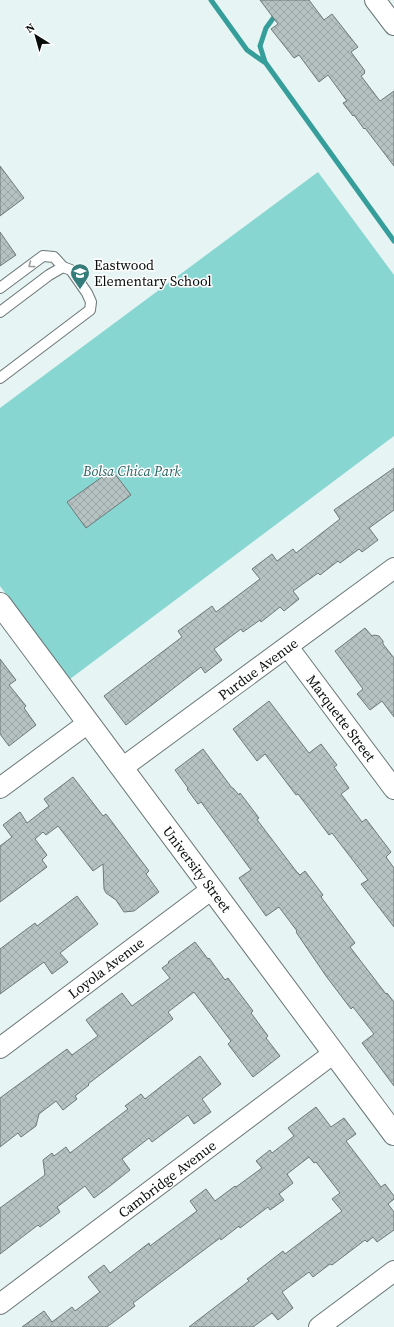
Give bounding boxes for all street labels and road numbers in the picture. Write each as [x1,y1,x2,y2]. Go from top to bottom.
street label: Purdue Avenue [214,633,302,705]
street label: Marquette Street [302,670,381,766]
street label: University Street [158,822,236,917]
street label: Loyola Avenue [64,933,148,1003]
street label: Cambridge Avenue [114,1136,220,1222]

